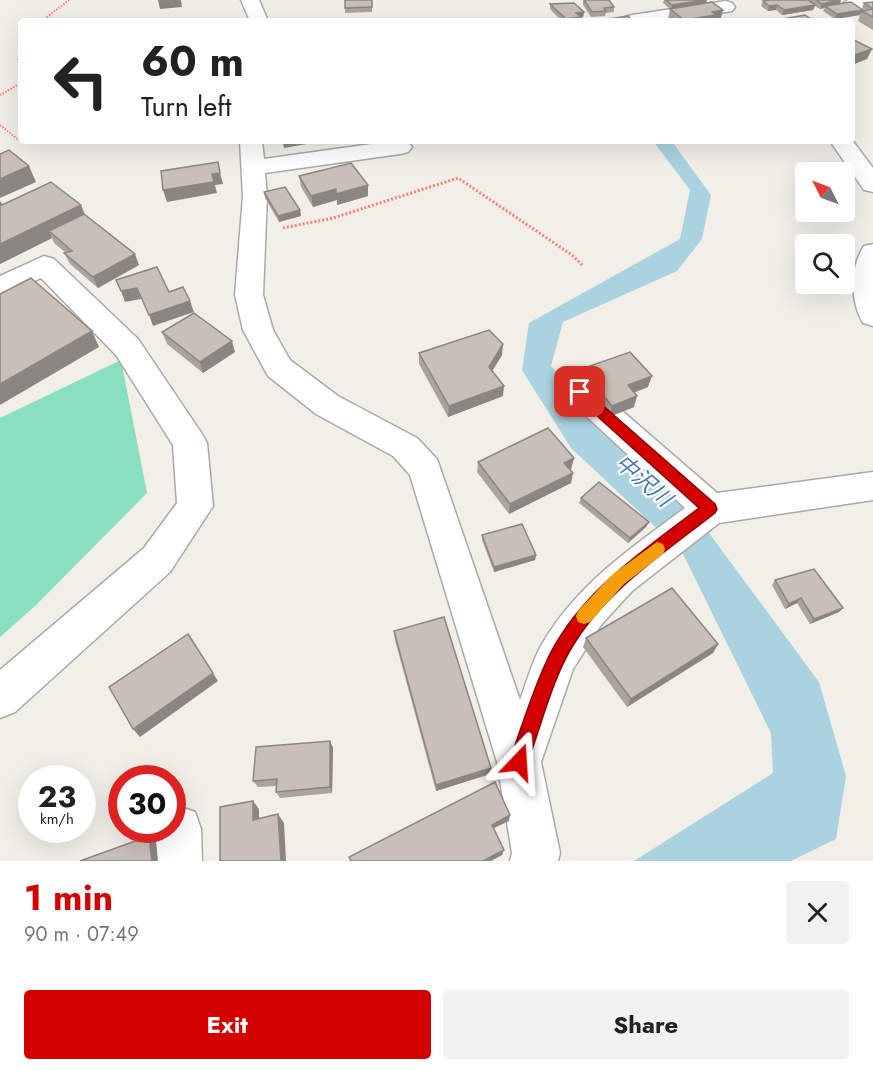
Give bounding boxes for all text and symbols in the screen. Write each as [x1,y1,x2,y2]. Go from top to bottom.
text: 60 m [141,31,244,92]
icon: left [42,42,120,120]
text: Turn left [141,87,231,126]
north arrow [795,162,855,222]
map controls [795,162,855,294]
button: search [795,234,855,294]
pin [554,366,605,417]
icon: arrive [563,375,596,408]
water label: 中沢川 [609,446,681,515]
position arrow [487,730,551,794]
speed limit sign: 30 [108,765,186,843]
text: 23 [38,775,76,818]
text: km/h [40,808,74,830]
text: 1 min [24,871,113,923]
button: close [786,881,849,944]
text: 90 m · 07:49 [24,920,139,949]
button: Exit [24,990,431,1059]
button: Share [443,990,849,1059]

